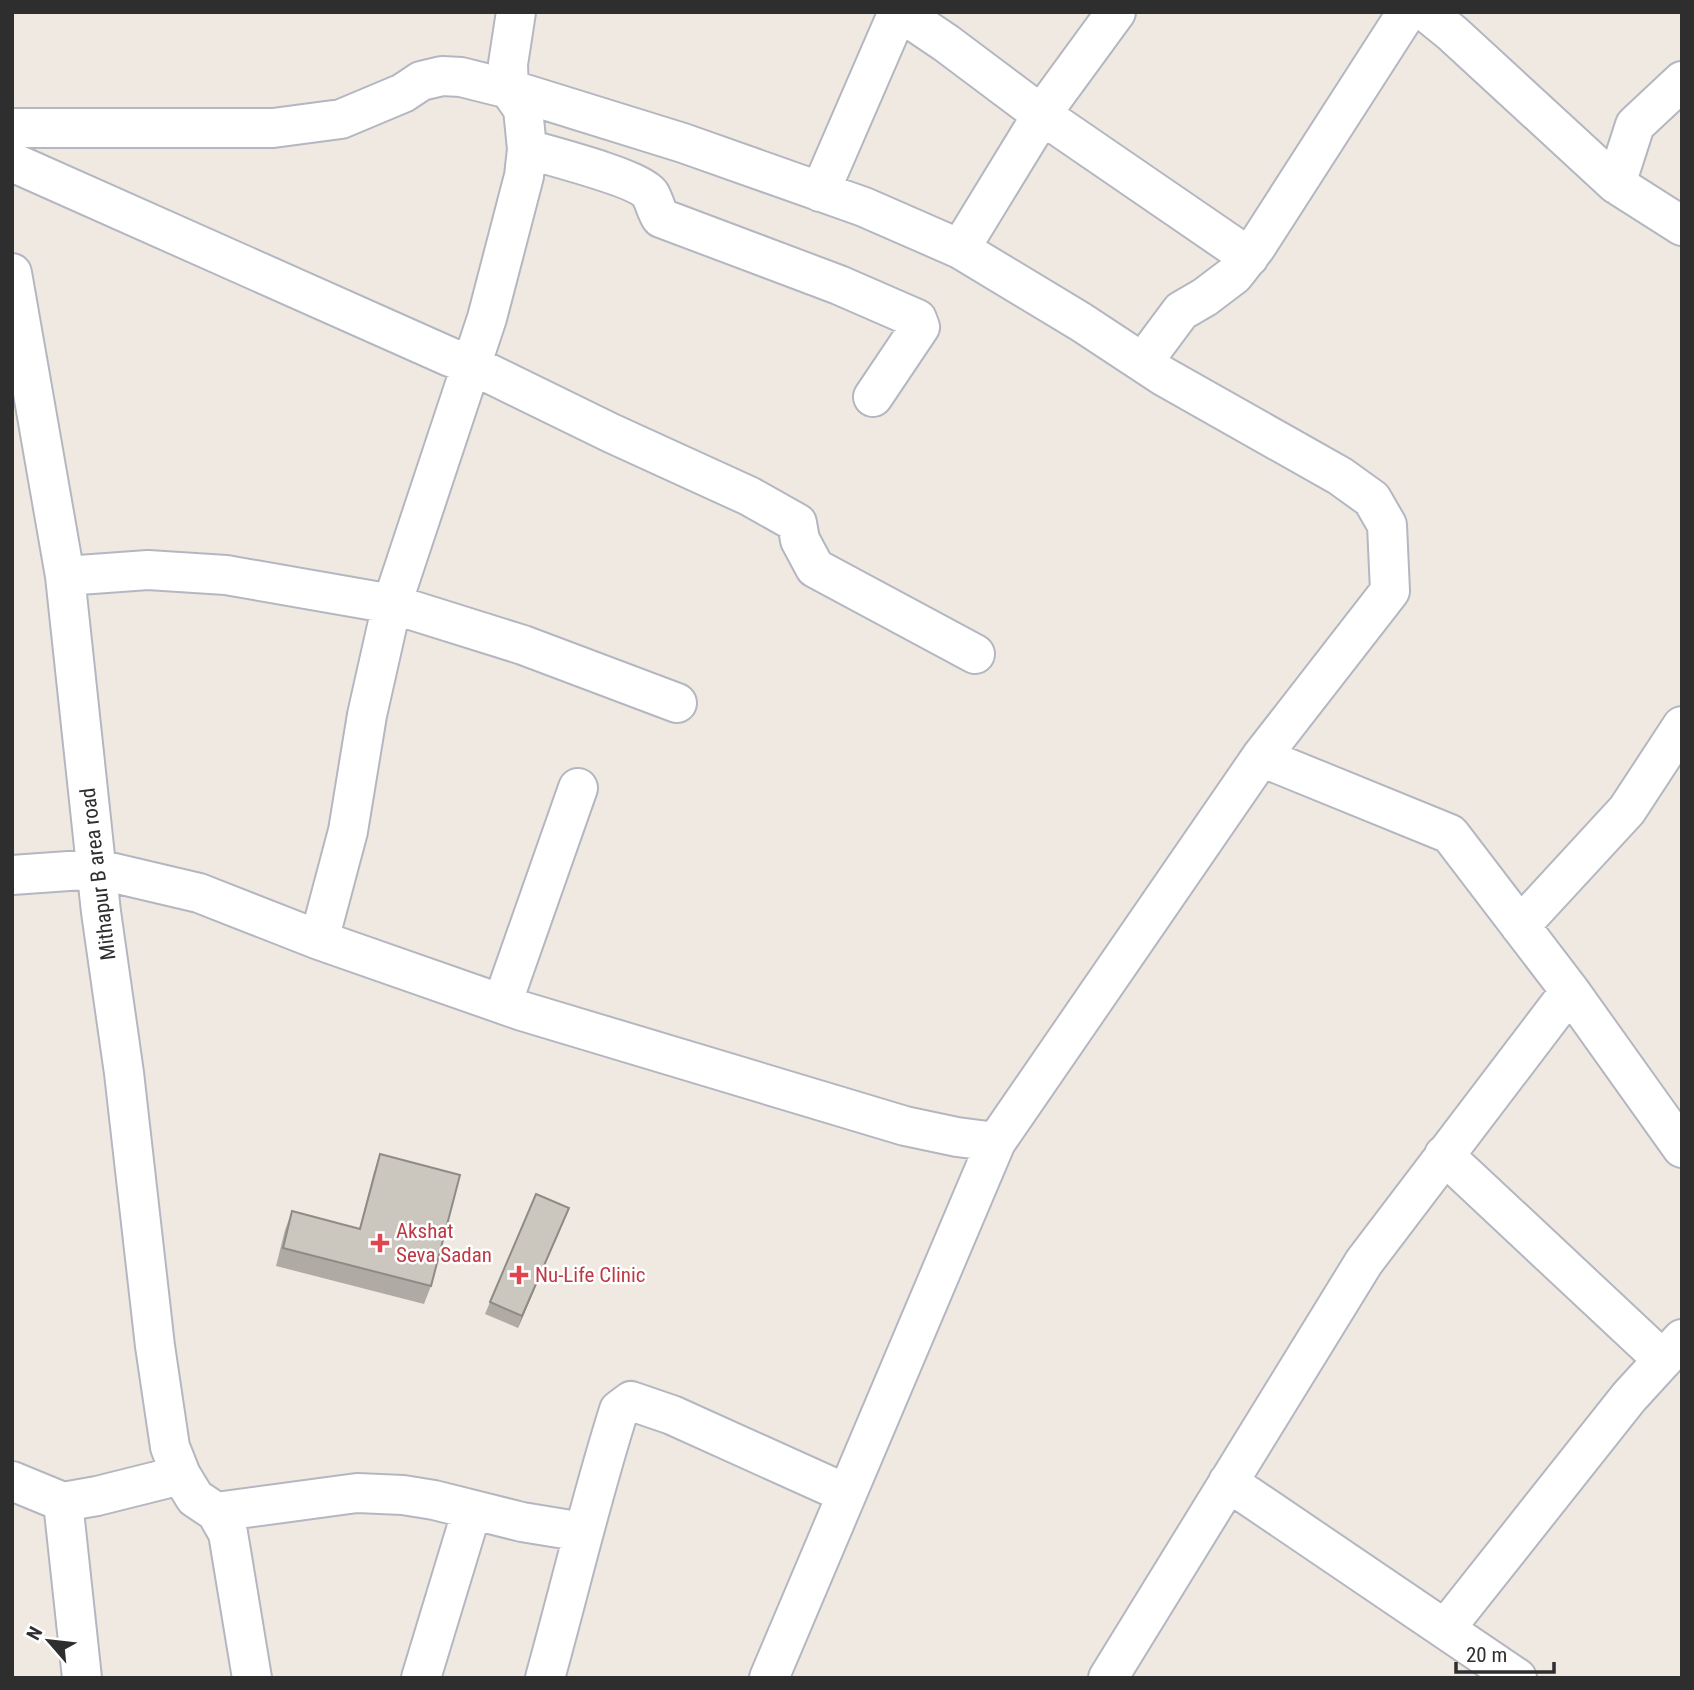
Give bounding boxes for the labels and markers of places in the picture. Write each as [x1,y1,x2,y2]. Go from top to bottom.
place label: Akshat Seva Sadan [396,1219,492,1267]
marker: Akshat Seva Sadan [370,1233,390,1253]
place label: Nu-Life Clinic [535,1263,645,1287]
marker: Nu-Life Clinic [509,1265,529,1285]

